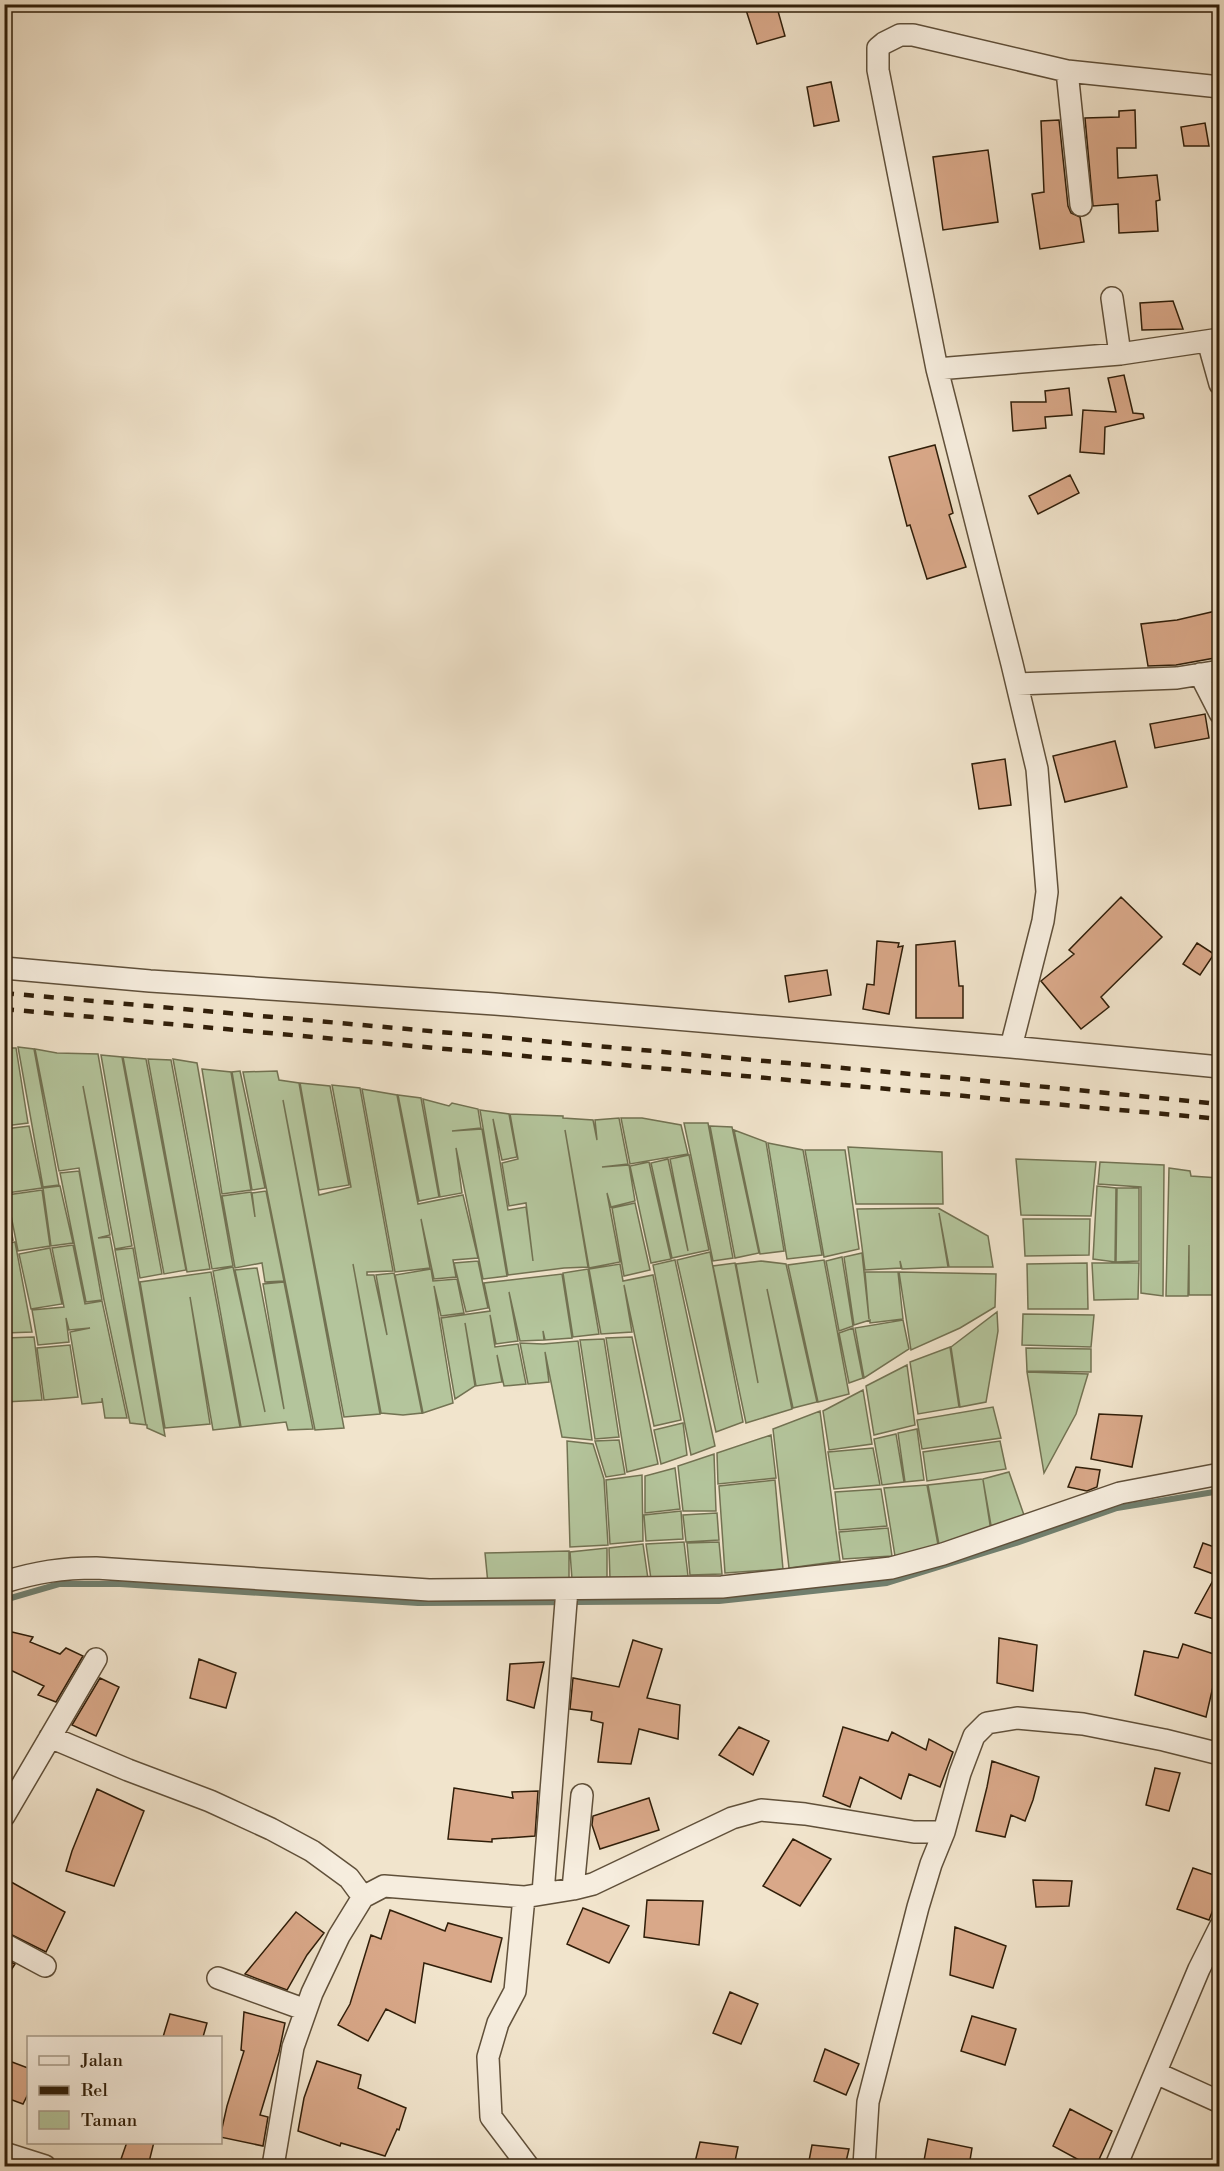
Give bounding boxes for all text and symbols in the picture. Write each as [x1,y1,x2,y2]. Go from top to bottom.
legend [27,2036,222,2144]
text: Jalan [80,2049,123,2072]
text: Rel [81,2079,108,2102]
text: Taman [81,2109,138,2132]

